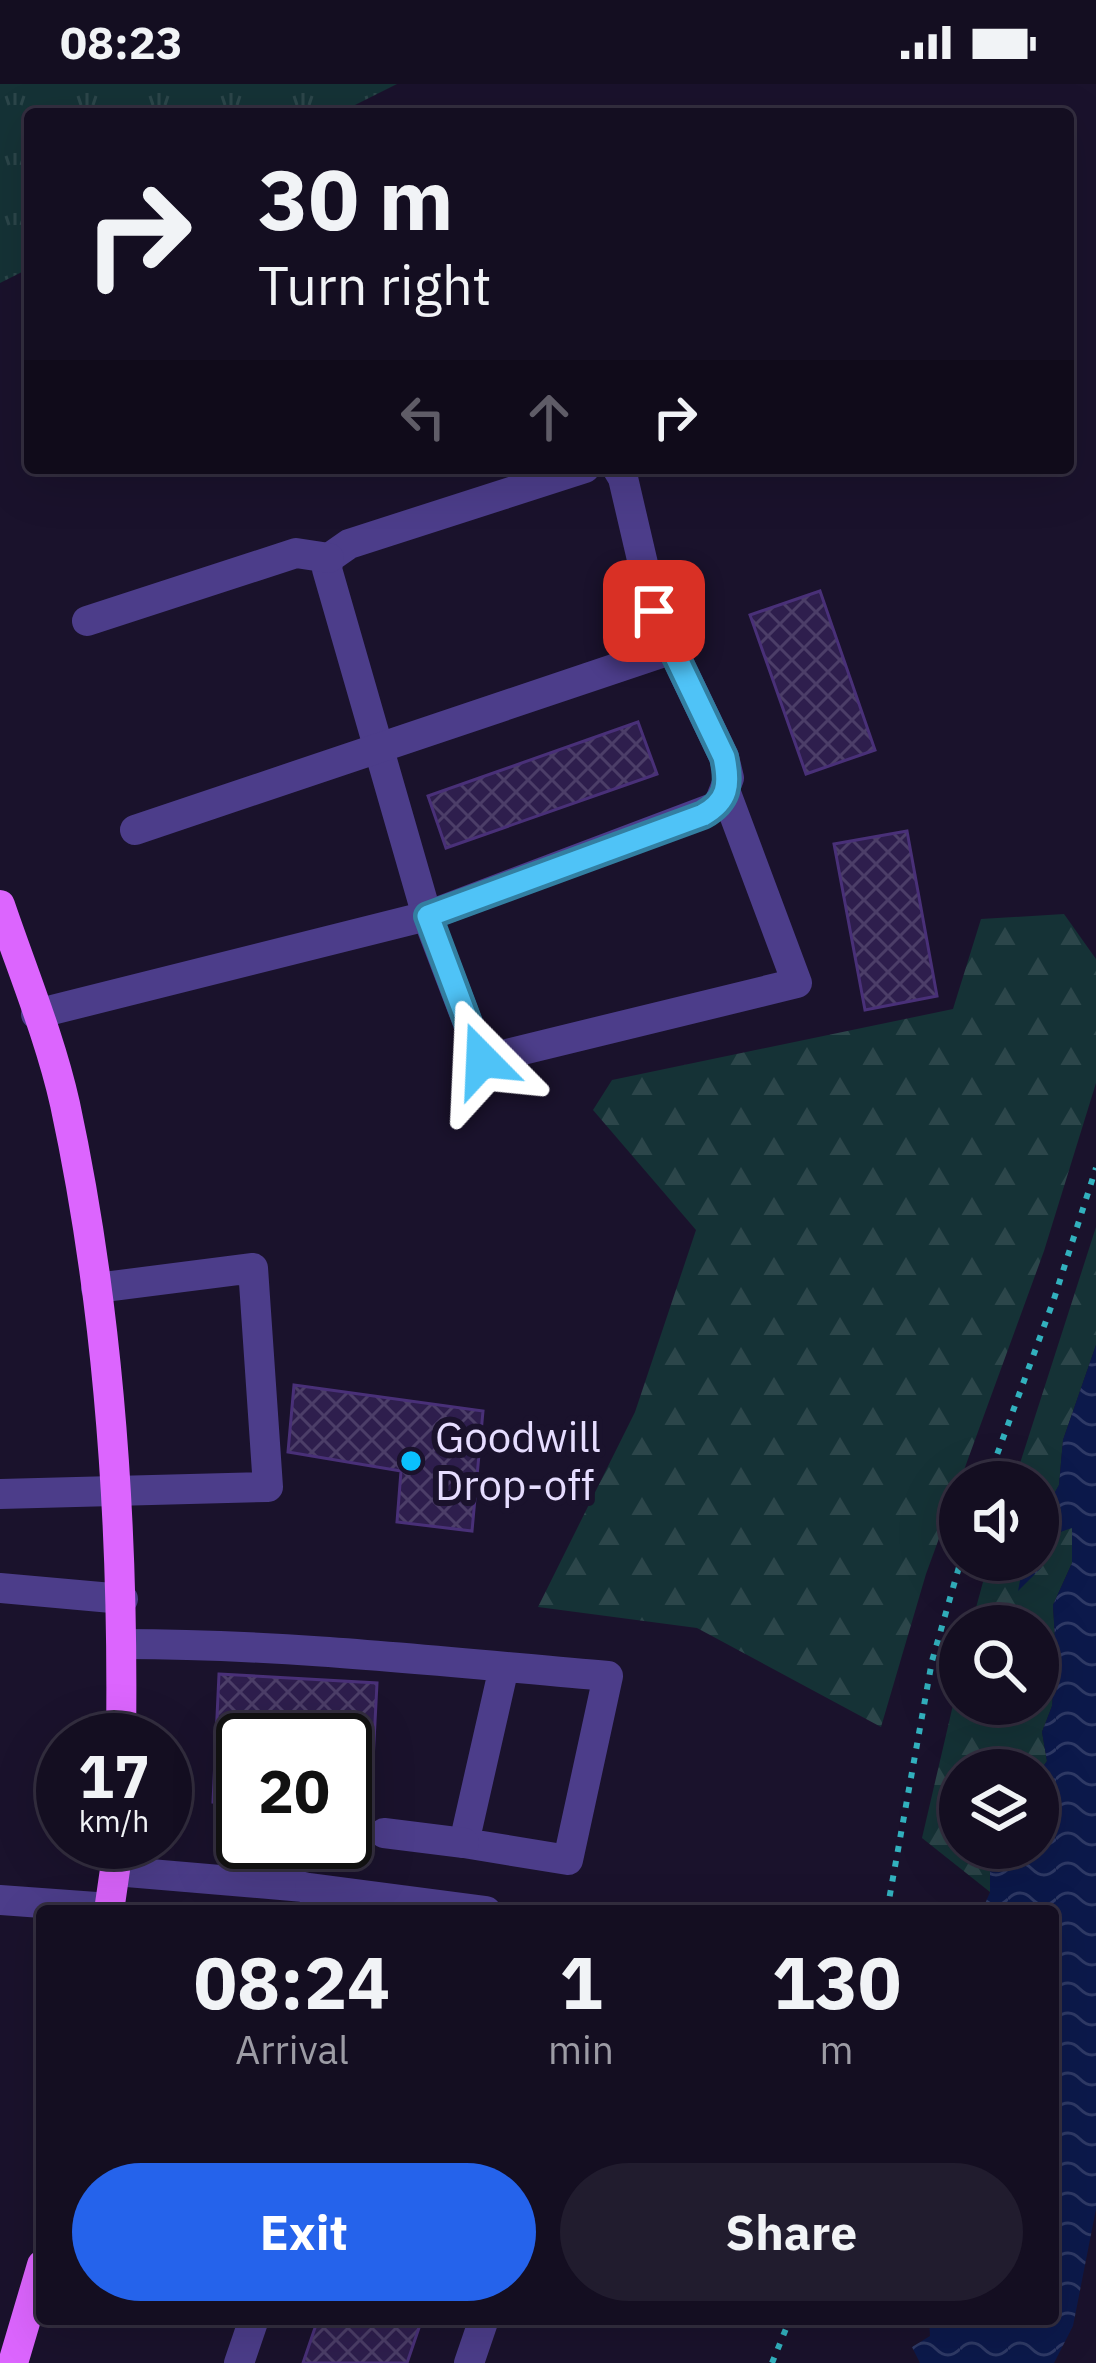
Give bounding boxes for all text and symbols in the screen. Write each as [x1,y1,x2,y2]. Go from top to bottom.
text: 08:23 [60,13,183,71]
text: 30 m [258,144,454,253]
icon: right [60,156,216,312]
text: Turn right [258,250,492,320]
icon: left [390,384,456,450]
icon: ahead [516,384,582,450]
icon: right [642,384,708,450]
pin [603,560,705,662]
icon: arrive [621,578,687,644]
position arrow [419,997,545,1123]
place label: Goodwill Drop-off [435,1409,601,1512]
marker: Goodwill Drop-off [398,1448,424,1474]
map controls [939,1461,1059,1869]
button: sound [939,1461,1059,1581]
button: search [939,1605,1059,1725]
speed limit sign: 20 [216,1713,372,1869]
text: 17 [78,1736,150,1815]
button: layers [939,1749,1059,1869]
text: km/h [79,1801,149,1840]
text: 08:24 [194,1935,390,2029]
text: 1 [559,1935,603,2029]
text: 130 [772,1935,901,2029]
text: Arrival [235,2024,349,2075]
text: min [548,2024,614,2075]
text: m [819,2024,854,2075]
button: Exit [72,2163,536,2301]
button: Share [560,2163,1023,2301]

